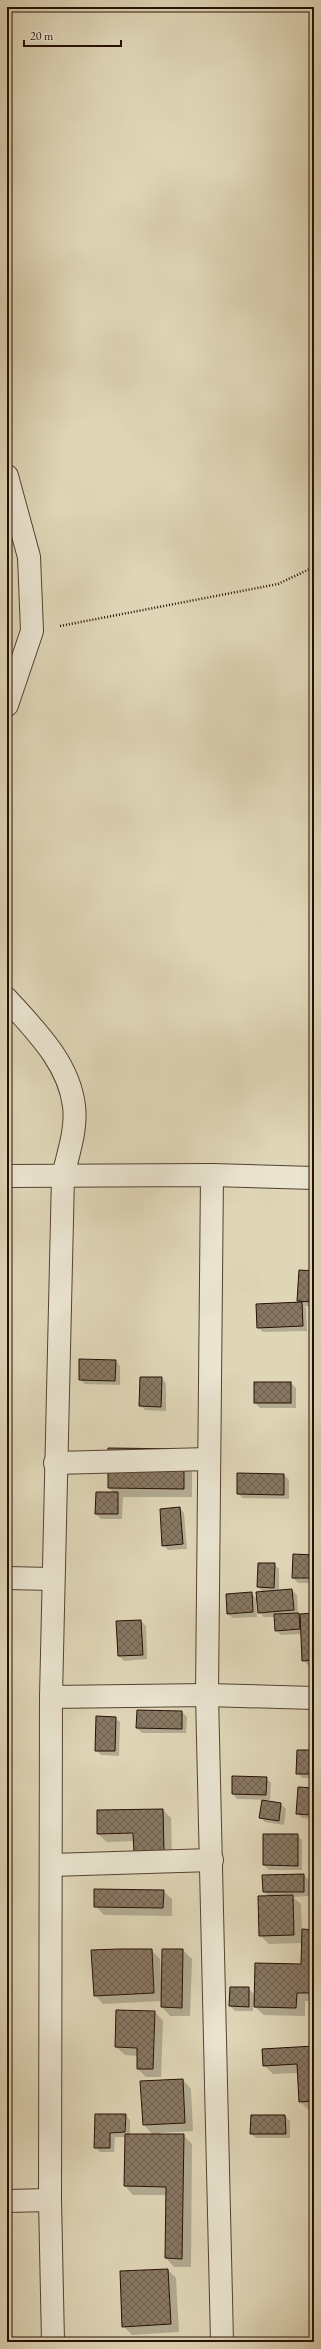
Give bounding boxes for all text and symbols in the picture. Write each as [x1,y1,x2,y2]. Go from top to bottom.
scale bar [24,22,121,48]
text: 20 m [30,28,54,44]

